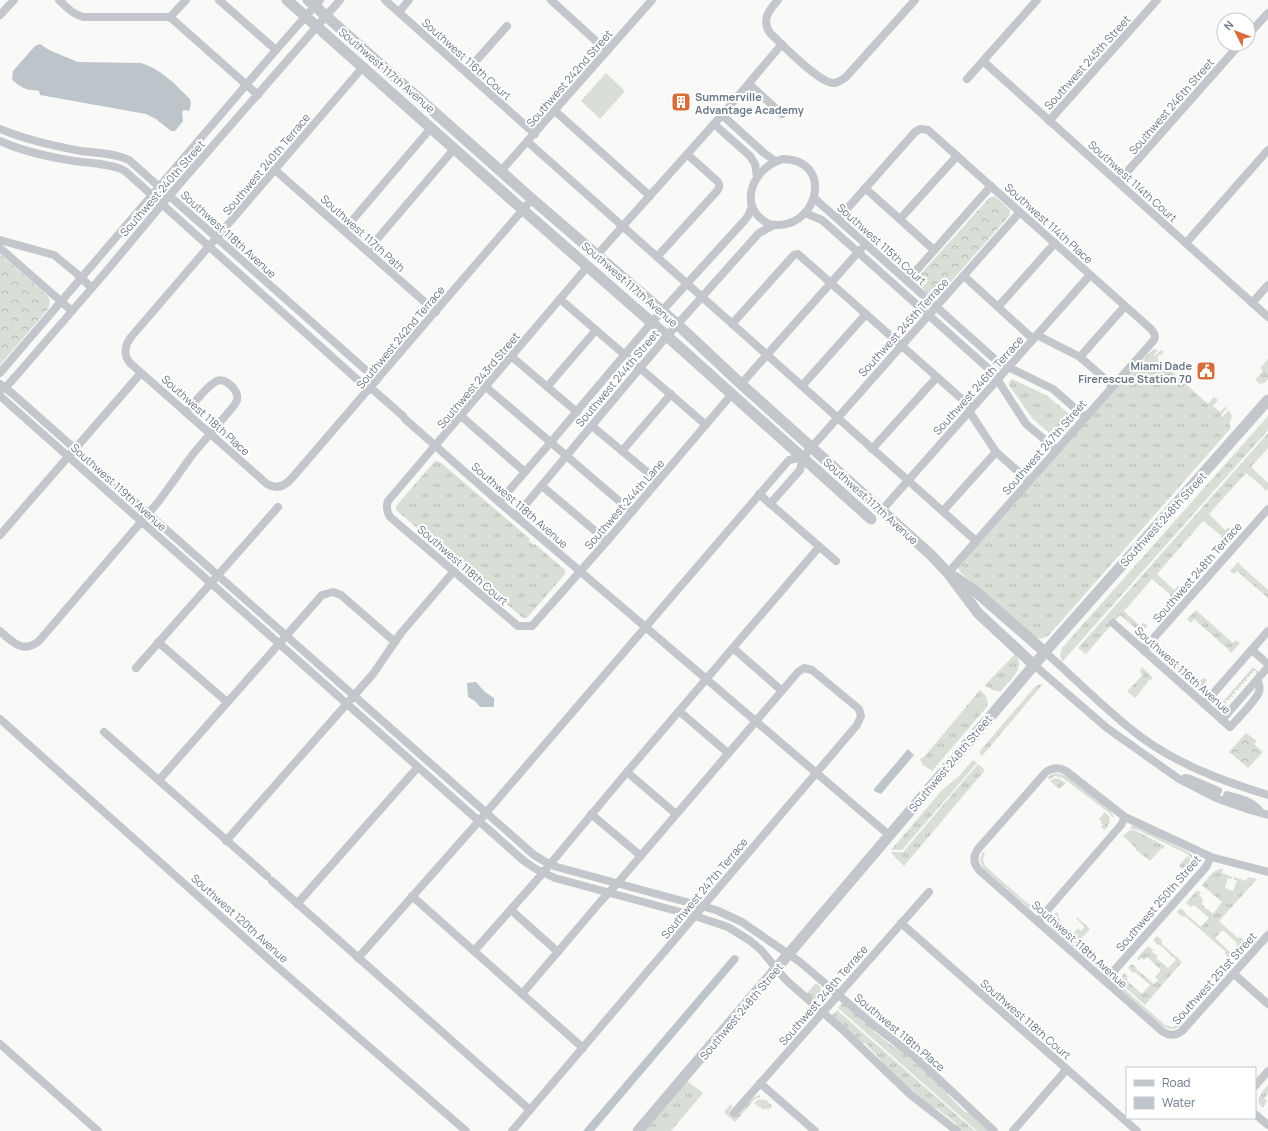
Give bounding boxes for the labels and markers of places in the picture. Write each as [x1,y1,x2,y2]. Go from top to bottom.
place label: Summerville Advantage Academy [695,89,805,117]
building icon: Summerville Advantage Academy [670,91,692,113]
place label: Miami Dade Firerescue Station 70 [1078,358,1192,386]
public building icon: Miami Dade Firerescue Station 70 [1195,360,1217,382]

